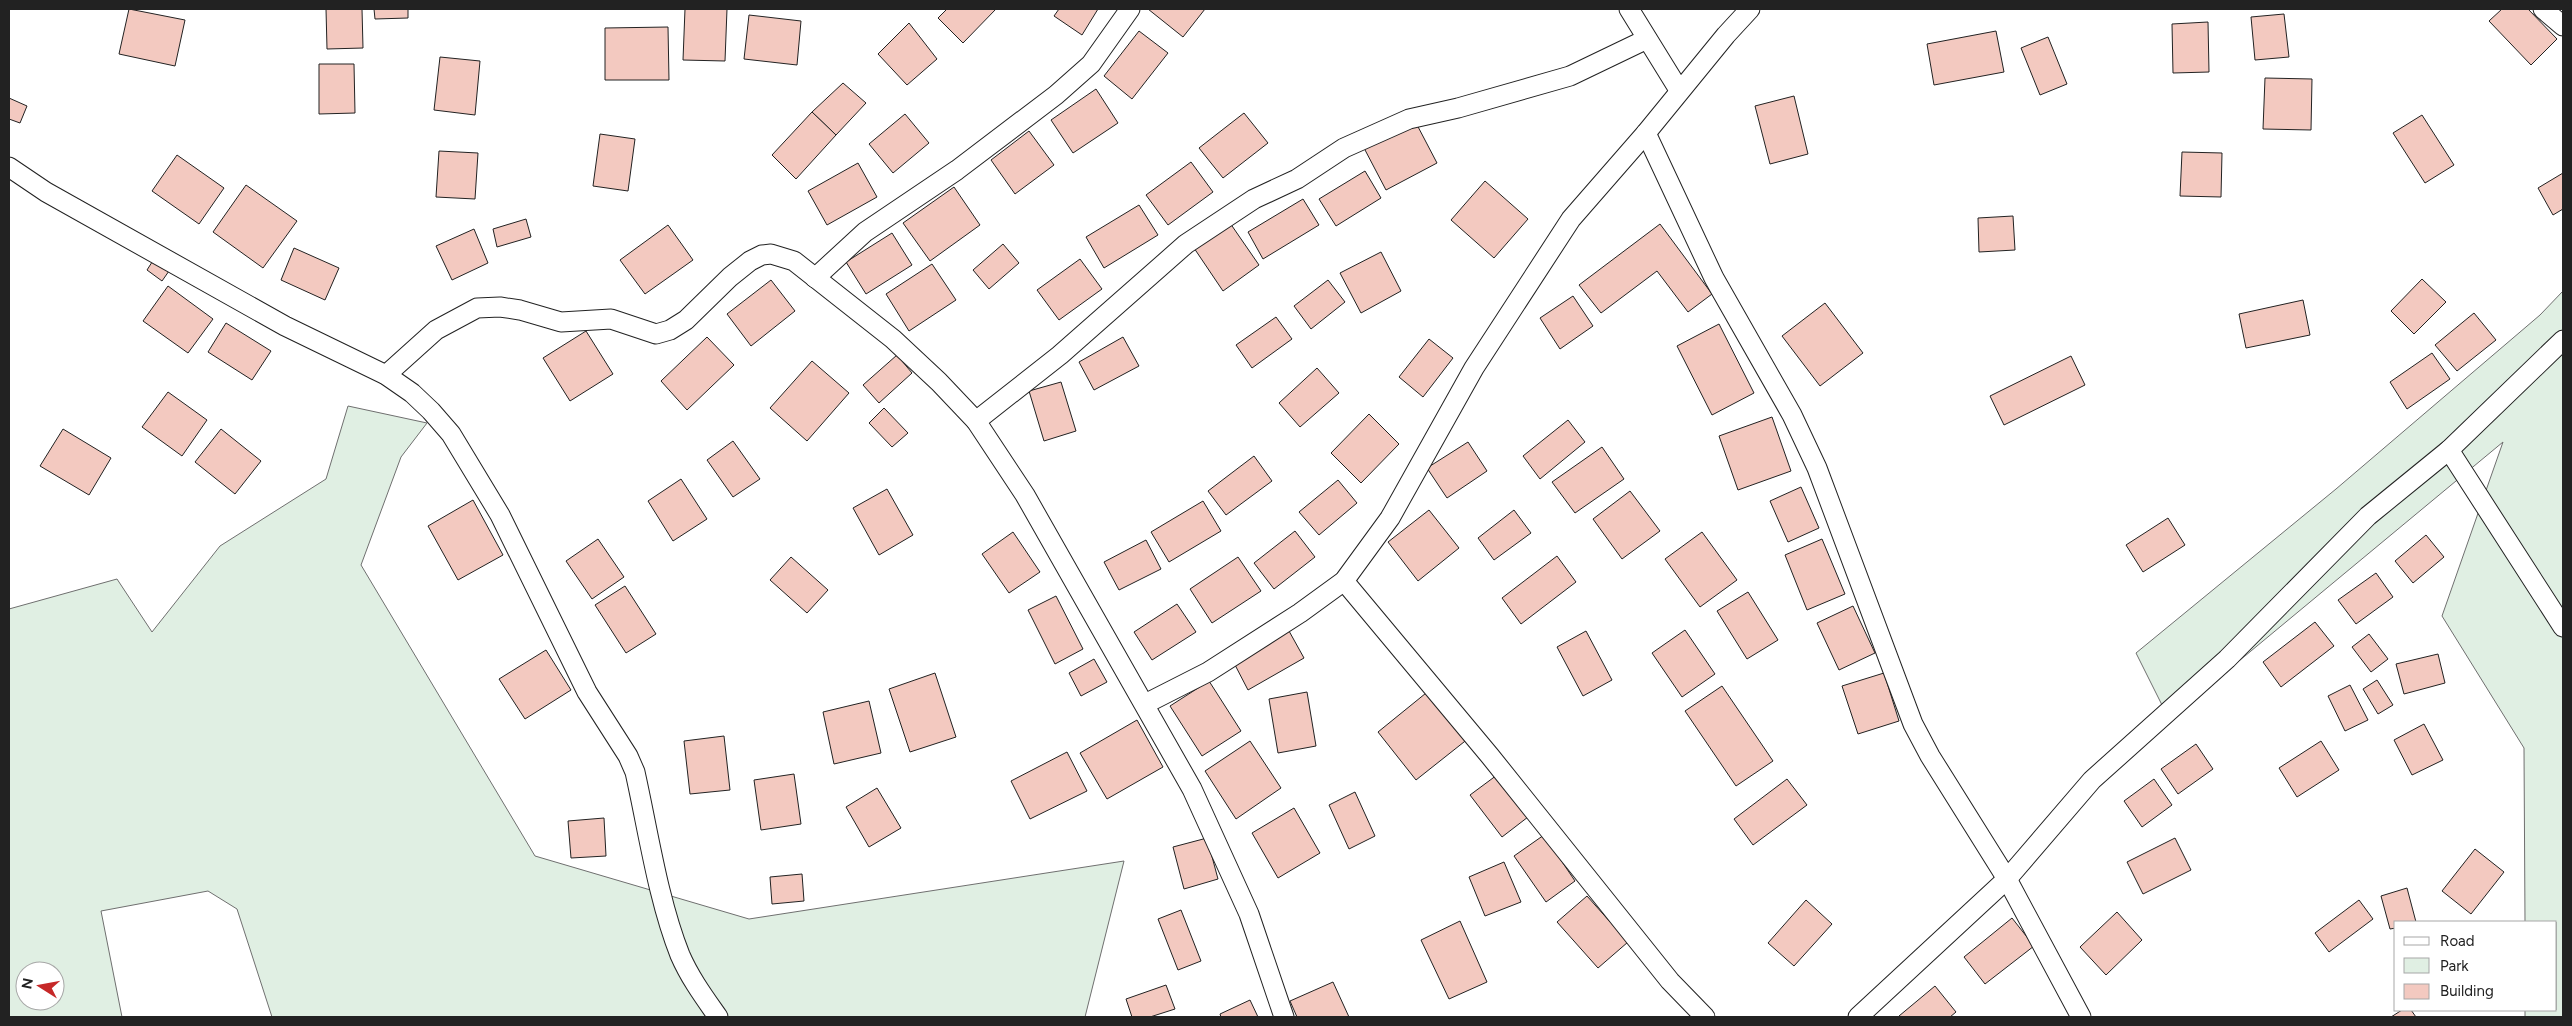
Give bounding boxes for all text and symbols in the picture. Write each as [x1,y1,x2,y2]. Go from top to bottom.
legend [2394,921,2557,1011]
text: Road [2440,932,2475,950]
text: Park [2440,957,2469,975]
north arrow [15,961,65,1011]
text: N [18,977,37,991]
text: Building [2440,982,2494,1000]

